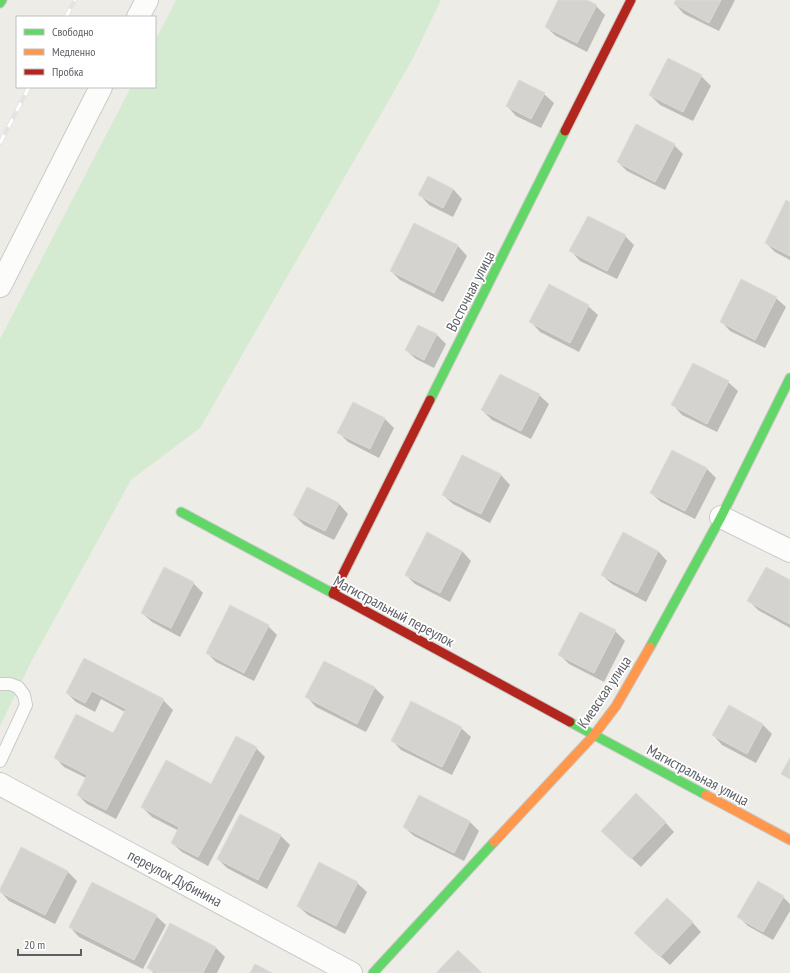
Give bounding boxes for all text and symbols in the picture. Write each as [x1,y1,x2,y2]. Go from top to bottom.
legend [16,16,156,88]
text: Свободно [52,24,94,39]
text: Медленно [52,44,95,59]
text: Пробка [52,64,84,79]
street label: Восточная улица [442,247,498,335]
street label: Магистральный переулок [330,571,458,651]
street label: Киевская улица [573,652,635,732]
street label: Магистральная улица [644,740,752,810]
street label: переулок Дубинина [125,845,225,911]
scale bar [18,931,81,957]
text: 20 m [24,937,45,952]

